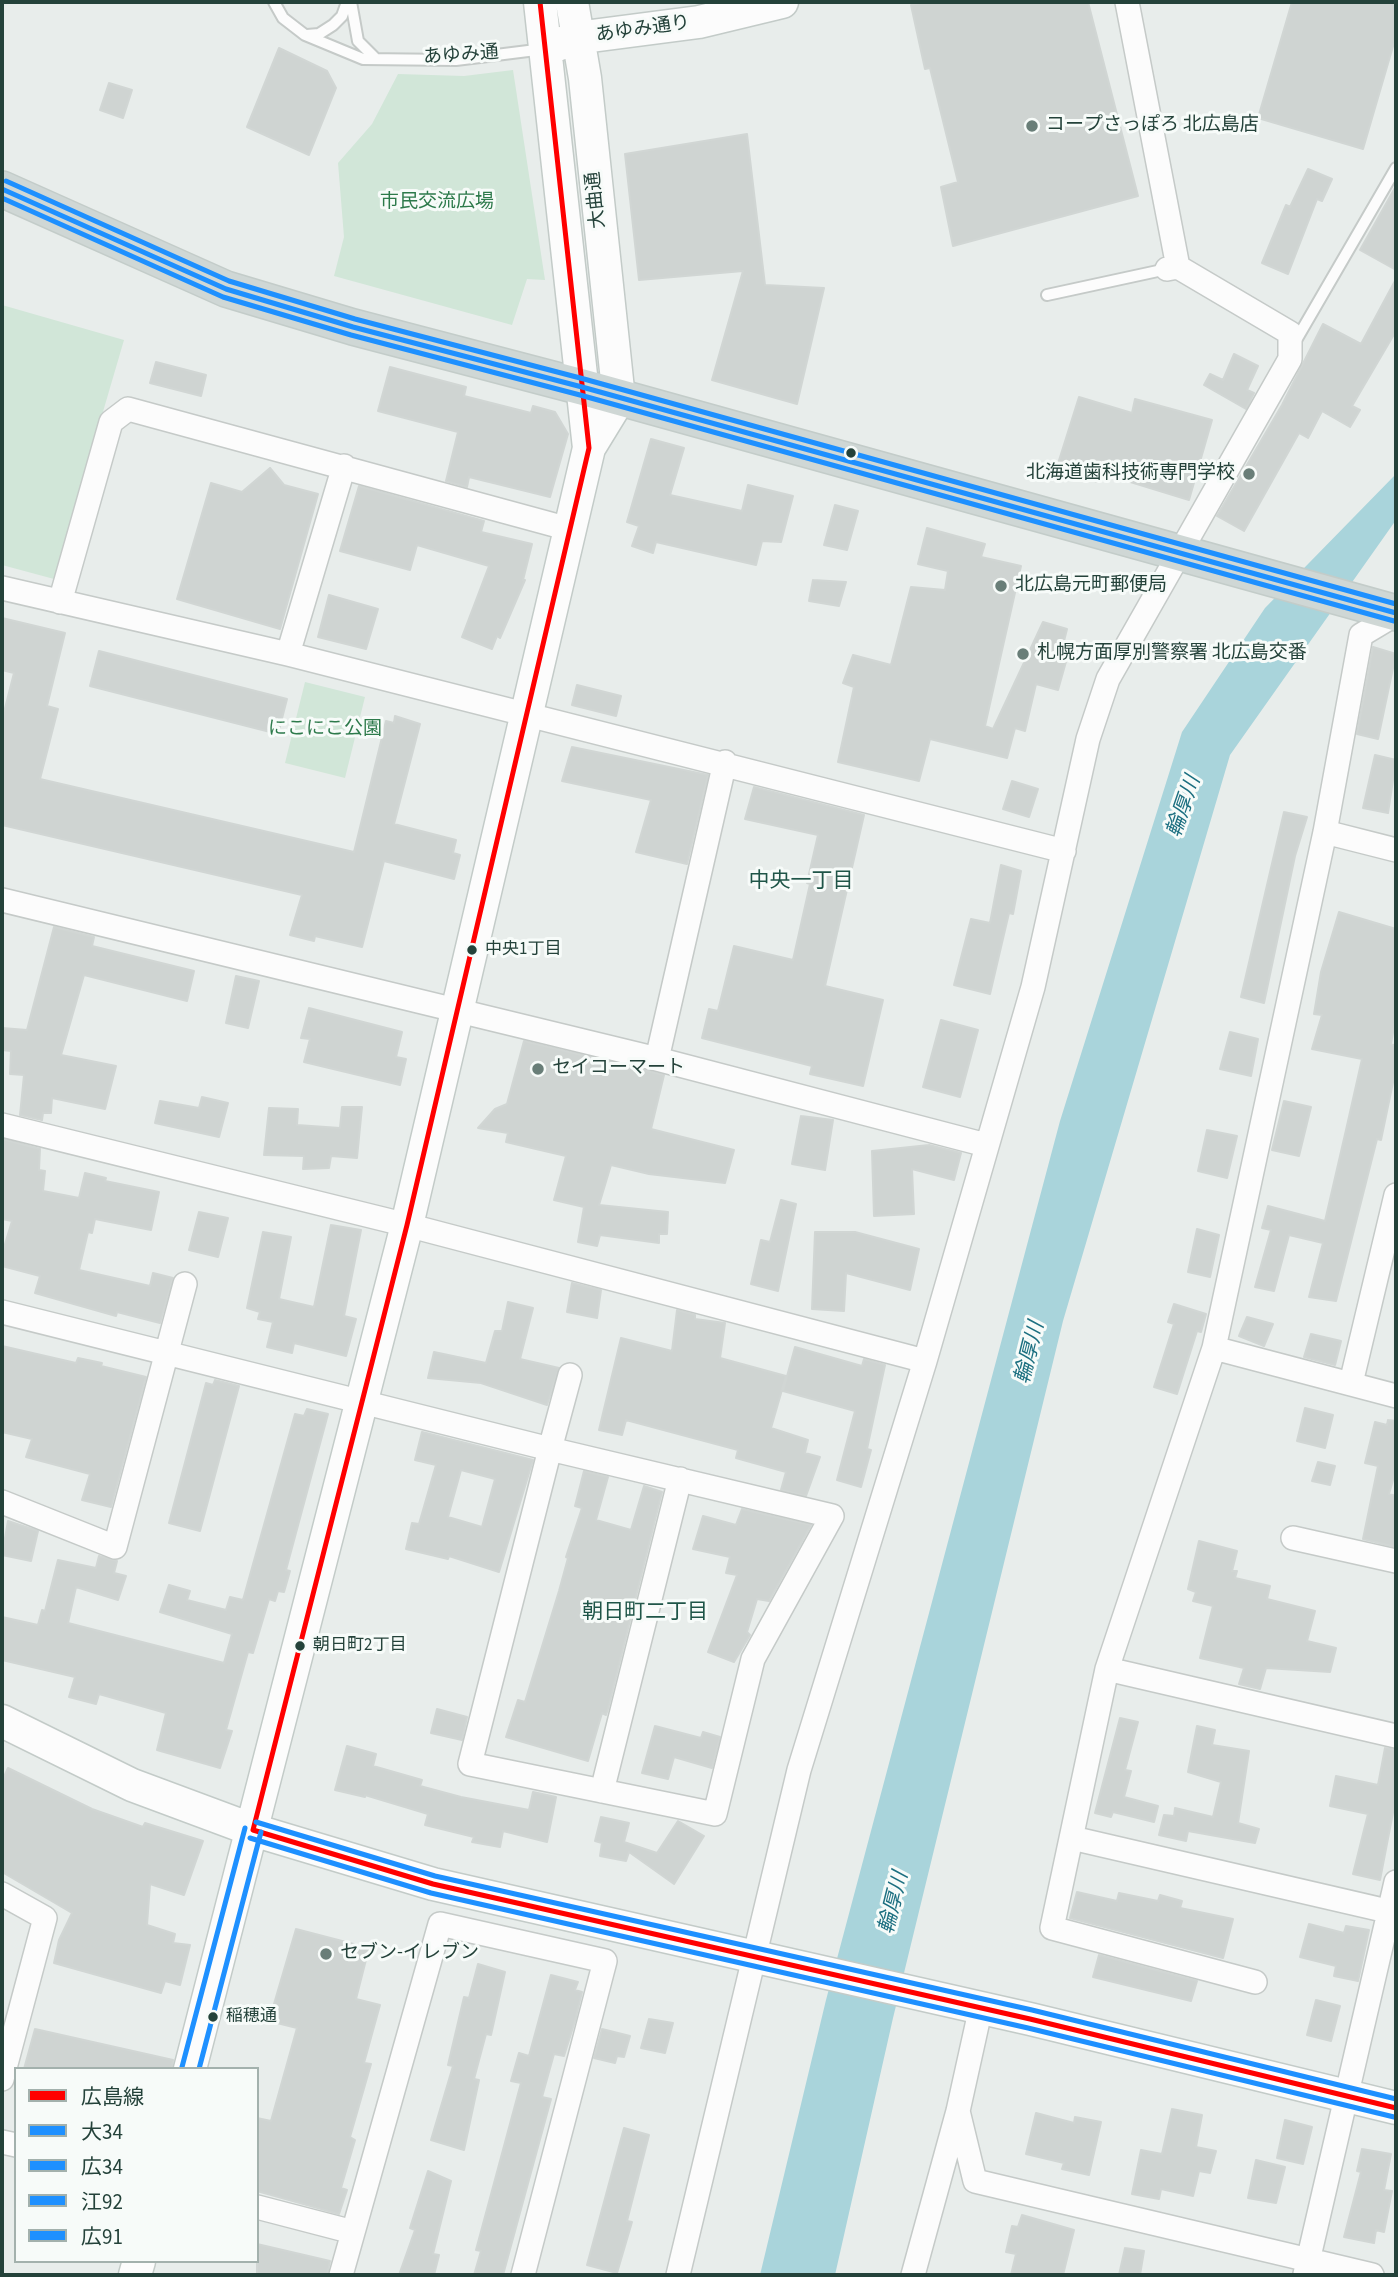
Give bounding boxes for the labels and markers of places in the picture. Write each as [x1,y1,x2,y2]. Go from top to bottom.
place label: コープさっぽろ 北広島店 [1046,115,1259,137]
marker: コープさっぽろ 北広島店 [1024,118,1040,134]
unlabelled marker [844,446,858,460]
place label: 北海道歯科技術専門学校 [1026,463,1235,485]
marker: 北海道歯科技術専門学校 [1241,466,1257,482]
place label: 北広島元町郵便局 [1015,575,1167,597]
marker: 北広島元町郵便局 [993,578,1009,594]
place label: 札幌方面厚別警察署 北広島交番 [1037,643,1307,665]
marker: 札幌方面厚別警察署 北広島交番 [1015,646,1031,662]
place label: 中央1丁目 [485,940,561,960]
marker: 中央1丁目 [465,943,479,957]
place label: セイコーマート [552,1058,685,1080]
marker: セイコーマート [530,1061,546,1077]
place label: 朝日町2丁目 [313,1636,406,1656]
marker: 朝日町2丁目 [293,1639,307,1653]
place label: セブン-イレブン [340,1943,479,1965]
marker: セブン-イレブン [318,1946,334,1962]
place label: 稲穂通 [226,2007,277,2027]
marker: 稲穂通 [206,2010,220,2024]

